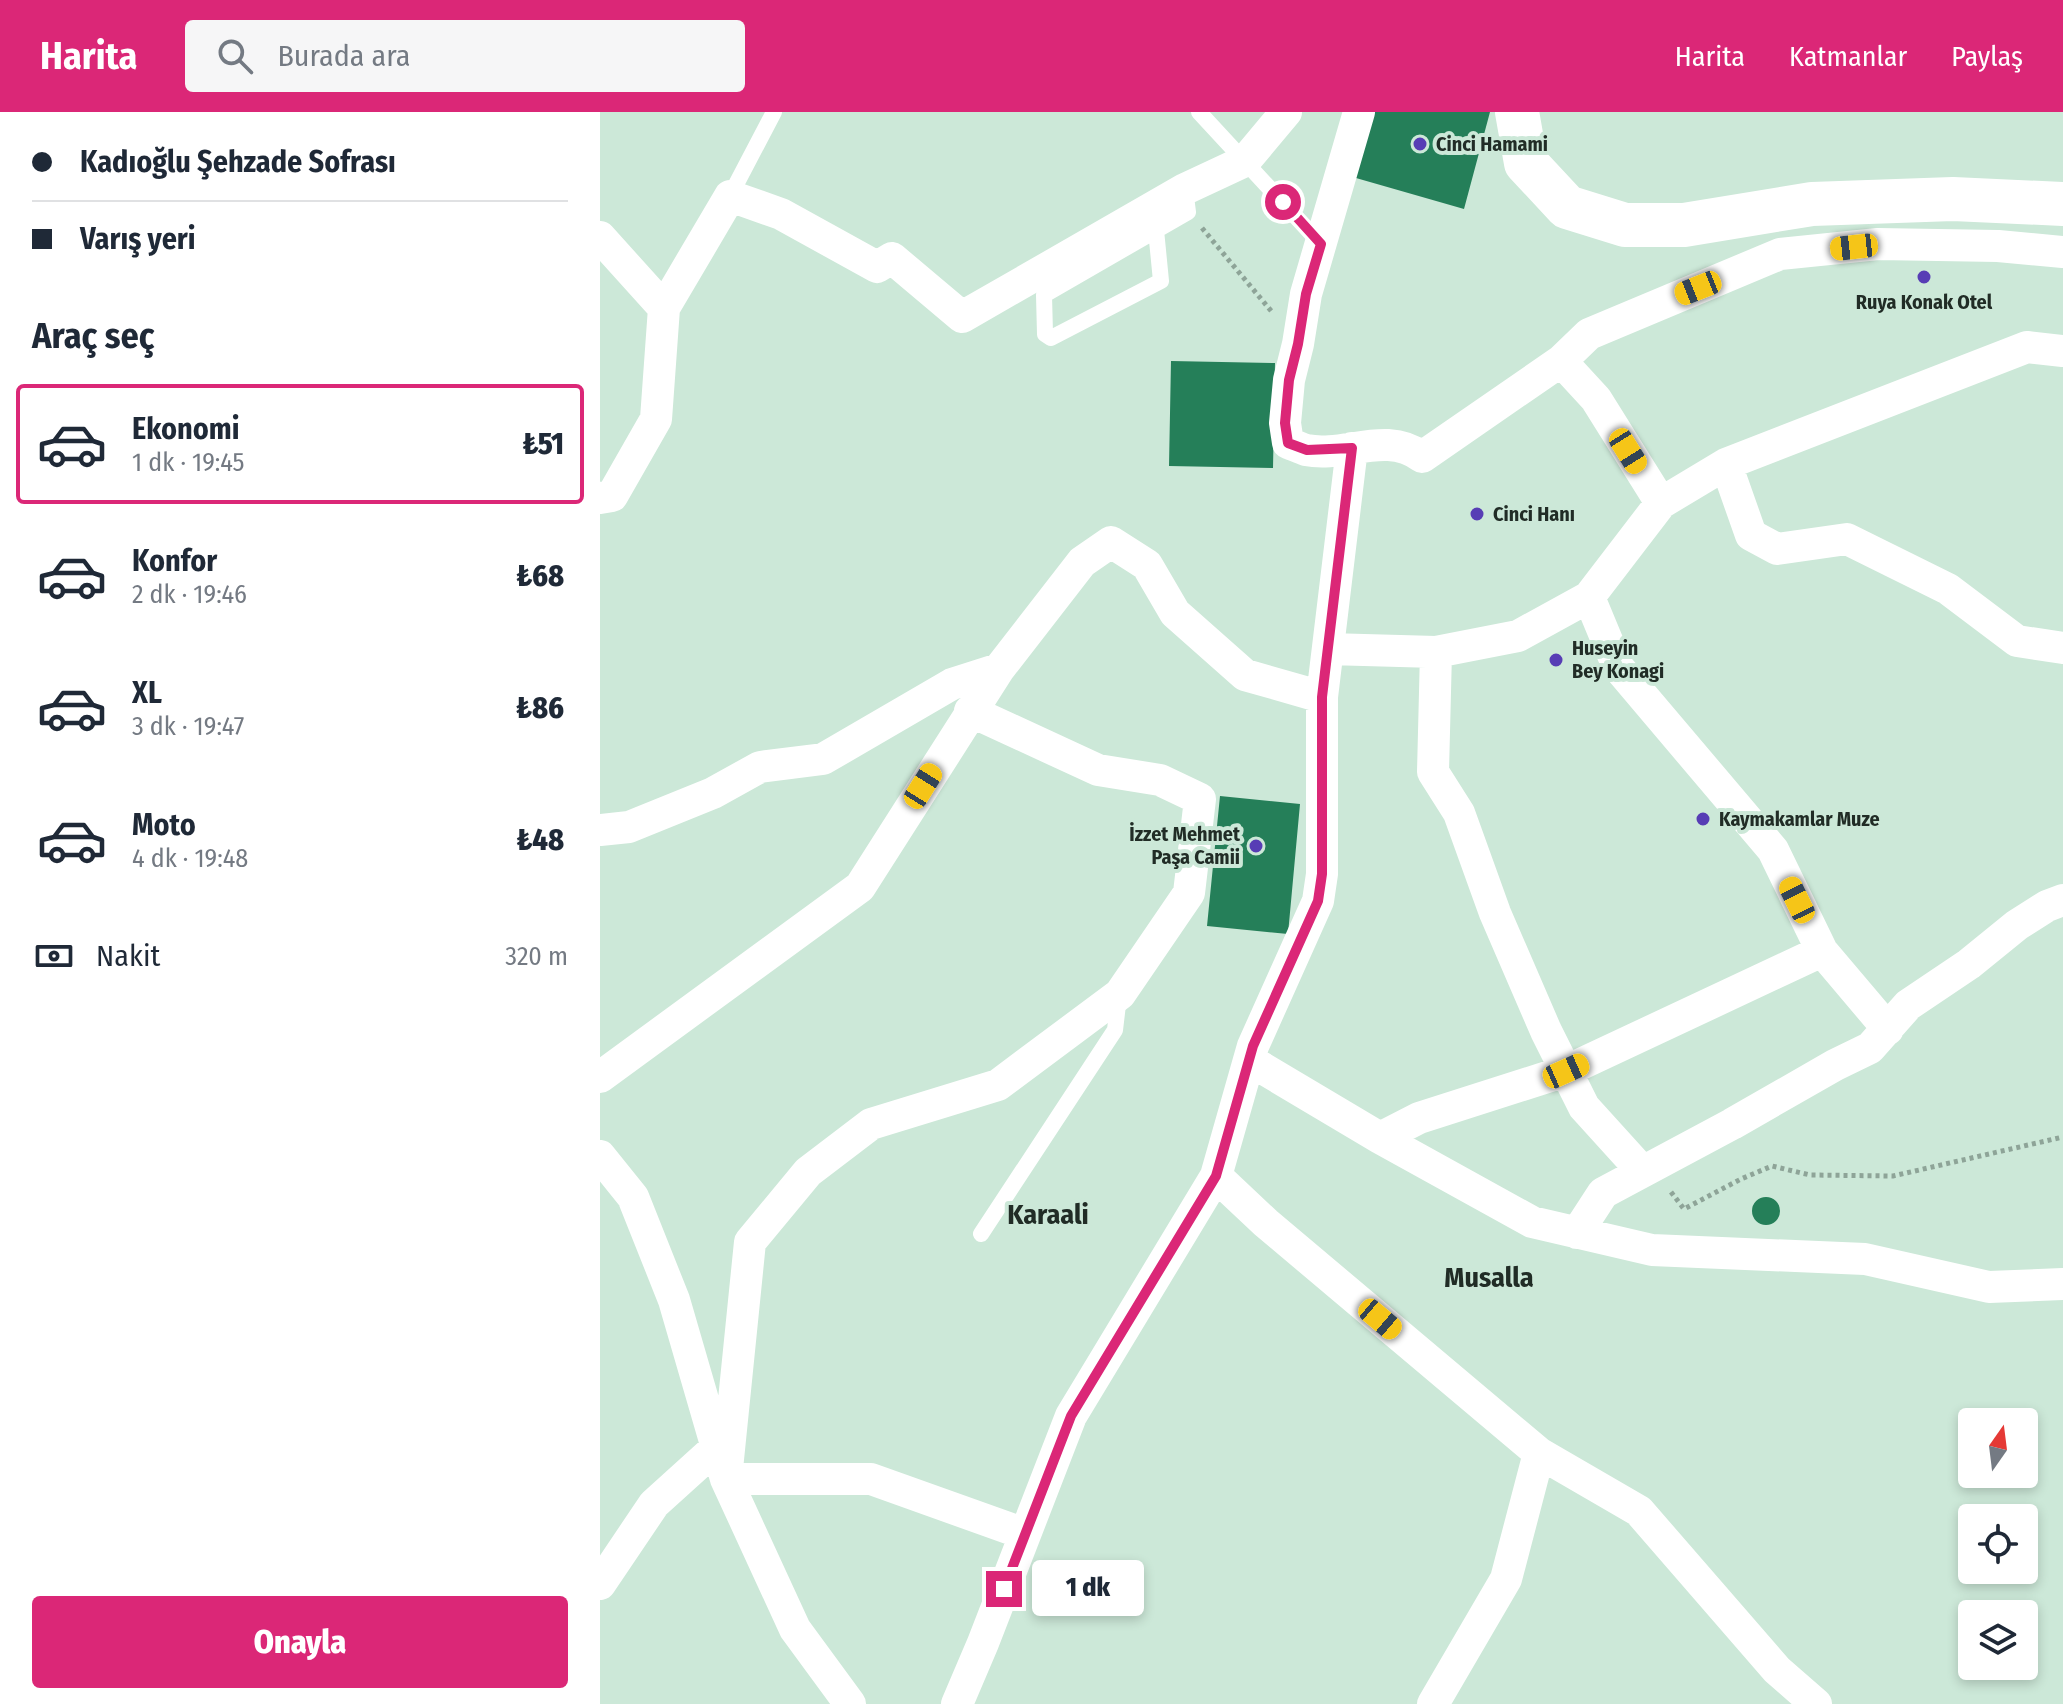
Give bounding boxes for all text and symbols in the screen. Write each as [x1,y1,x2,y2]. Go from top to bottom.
search box [185,20,745,92]
text: Harita [40,33,137,79]
icon: search [213,34,257,78]
text: Burada ara [277,38,411,74]
text: Harita [1675,40,1745,73]
text: Katmanlar [1789,40,1907,73]
text: Paylaş [1951,40,2023,73]
place label: Cinci Hamami [1436,132,1548,156]
marker: Cinci Hamami [1411,135,1429,153]
text: Kadıoğlu Şehzade Sofrası [80,144,396,180]
route start [1265,184,1301,220]
text: Varış yeri [80,221,196,257]
car [1829,233,1879,261]
car [1671,268,1725,308]
marker: Ruya Konak Otel [1915,268,1933,286]
place label: Ruya Konak Otel [1856,290,1993,314]
text: Araç seç [32,314,154,358]
icon: car [36,408,108,480]
text: Ekonomi [132,411,240,447]
car [1605,424,1651,478]
text: ₺51 [522,426,564,462]
text: 1 dk · 19:45 [132,447,244,478]
place label: Cinci Hanı [1493,502,1575,526]
marker: Cinci Hanı [1468,505,1486,523]
icon: car [36,540,108,612]
text: Konfor [132,543,217,579]
text: ₺68 [516,558,564,594]
text: 2 dk · 19:46 [132,579,247,610]
place label: Huseyin Bey Konagi [1572,636,1664,683]
marker: Huseyin Bey Konagi [1547,651,1565,669]
icon: car [36,672,108,744]
text: XL [132,675,162,711]
text: ₺86 [516,690,564,726]
text: 3 dk · 19:47 [132,711,244,742]
car [900,759,946,813]
icon: car [36,804,108,876]
text: Moto [132,807,196,843]
place label: Kaymakamlar Muze [1719,807,1880,831]
marker: Kaymakamlar Muze [1694,810,1712,828]
text: ₺48 [516,822,564,858]
place label: İzzet Mehmet Paşa Camii [1129,822,1241,869]
marker: İzzet Mehmet Paşa Camii [1247,837,1265,855]
text: 4 dk · 19:48 [132,843,248,874]
car [1776,873,1818,927]
icon: cash [32,934,76,978]
text: Nakit [96,938,160,974]
text: 320 m [505,941,568,972]
car [1539,1050,1593,1092]
district label: Karaali [1007,1198,1089,1231]
district label: Musalla [1444,1261,1534,1294]
car [1354,1294,1406,1344]
north arrow [1958,1408,2038,1488]
map controls [1958,1408,2038,1680]
button: locate [1958,1504,2038,1584]
callout: 1 dk [1032,1561,1144,1617]
route end [986,1571,1022,1607]
text: 1 dk [1066,1572,1110,1603]
button: Onayla [32,1596,568,1688]
button: layers [1958,1600,2038,1680]

